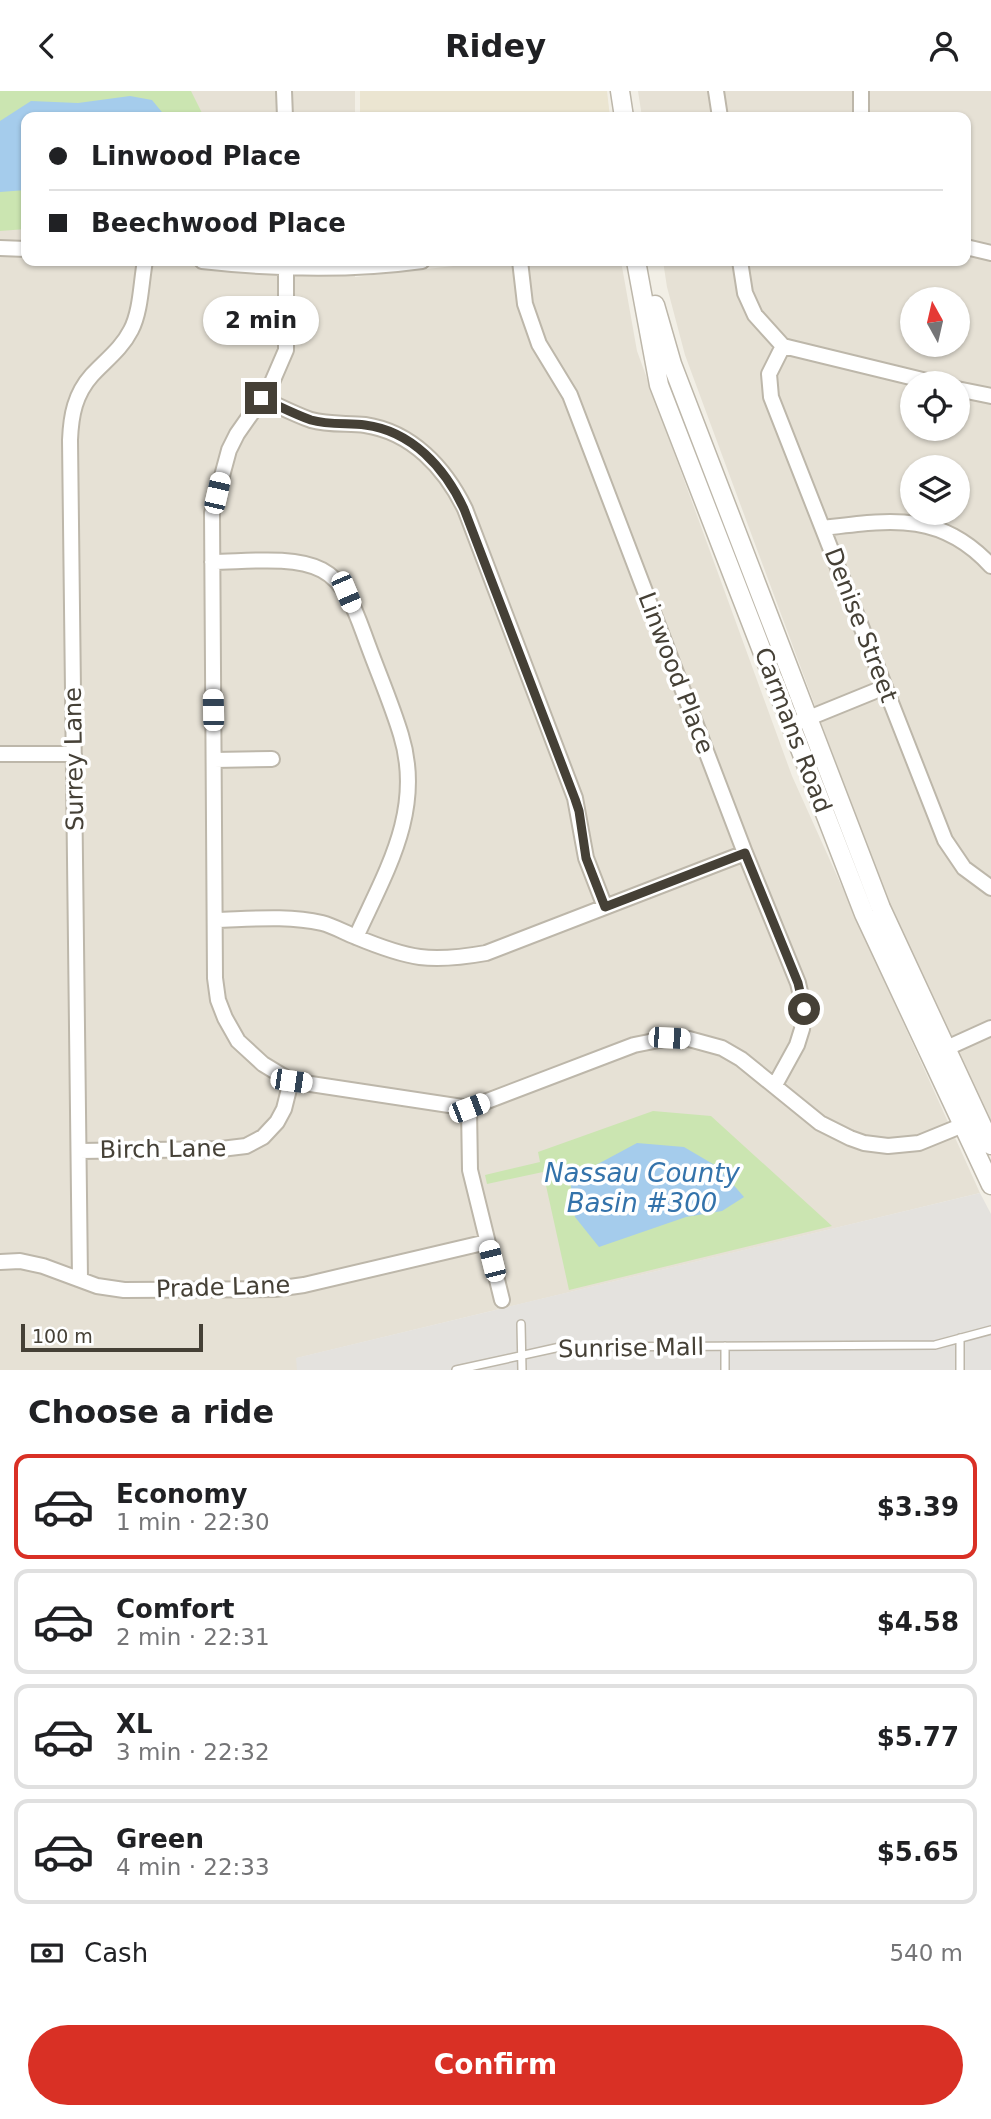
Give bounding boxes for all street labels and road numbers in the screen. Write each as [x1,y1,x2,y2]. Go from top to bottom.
street label: Denise Street [819,544,903,706]
street label: Linwood Place [632,588,720,758]
street label: Carmans Road [749,643,837,817]
street label: Surrey Lane [59,687,89,831]
street label: Birch Lane [99,1134,227,1164]
street label: Prade Lane [155,1271,291,1303]
street label: Sunrise Mall [558,1333,704,1363]

